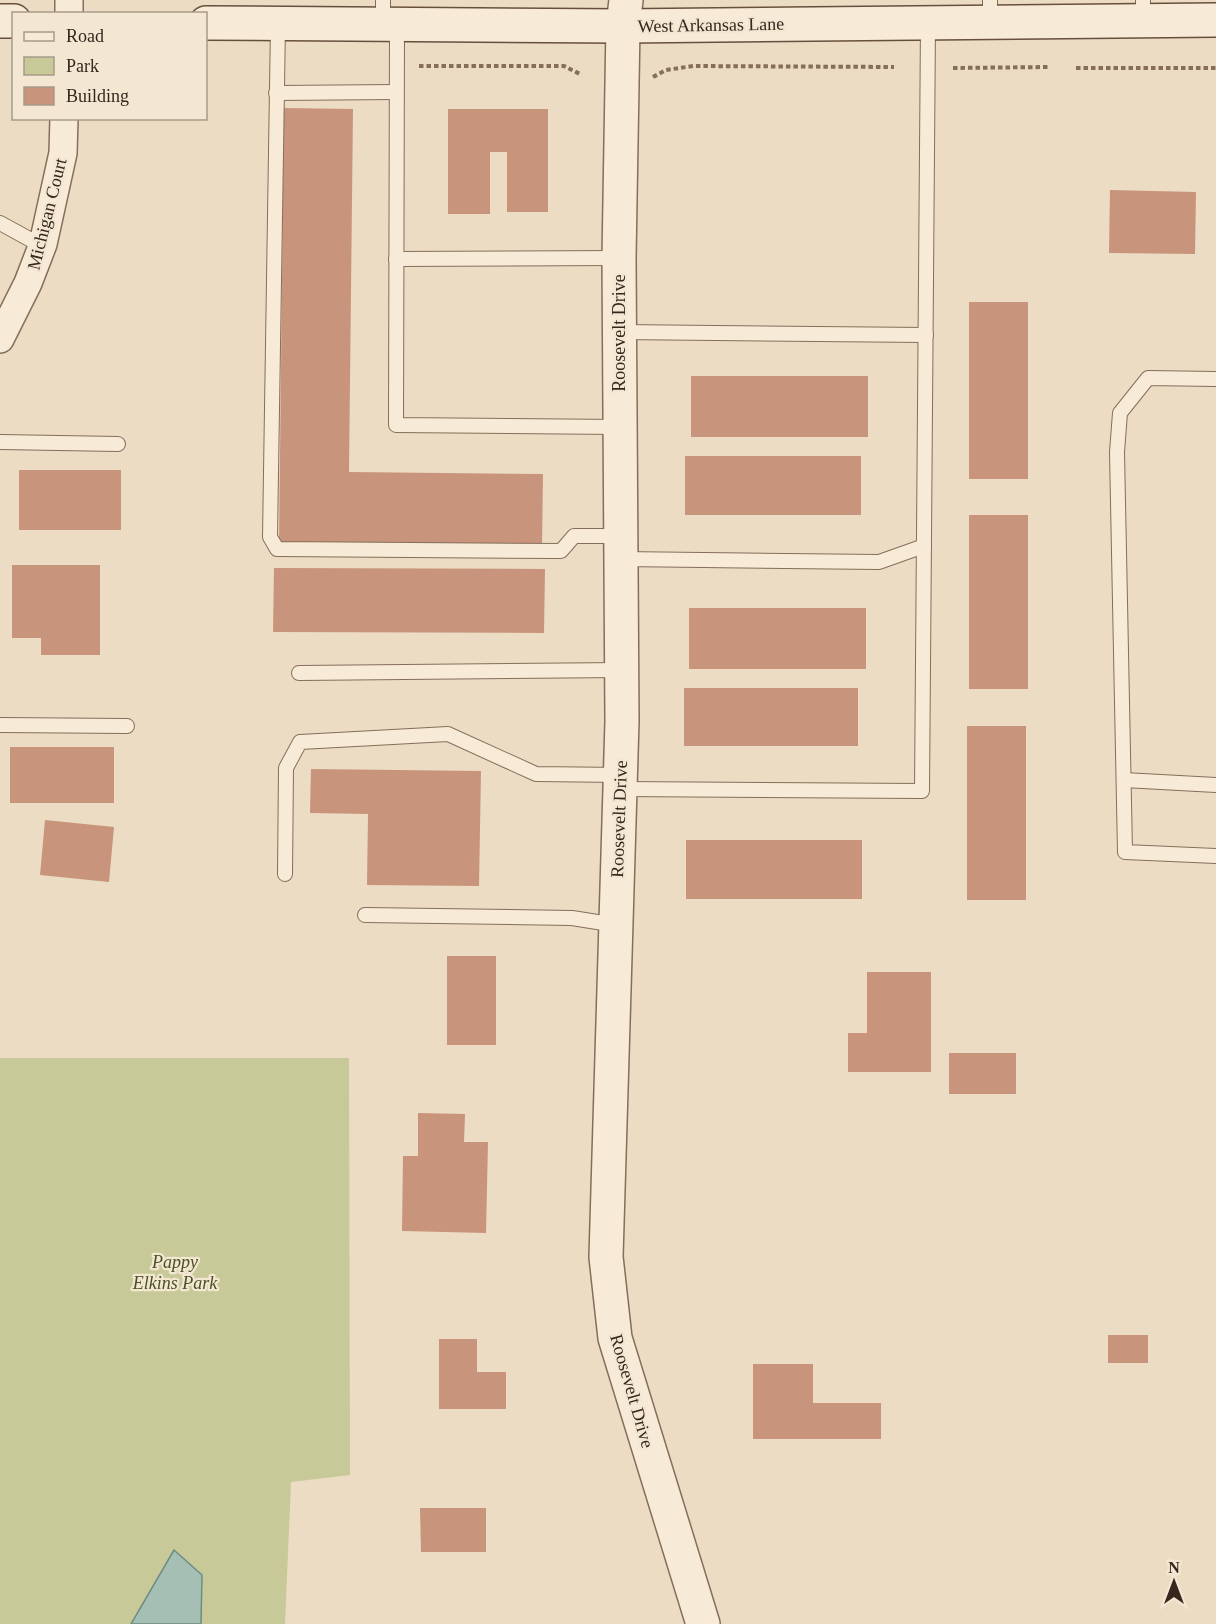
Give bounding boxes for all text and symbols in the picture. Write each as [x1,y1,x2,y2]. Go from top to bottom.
legend [12,12,207,120]
street label: West Arkansas Lane [638,14,784,36]
text: Road [66,26,104,46]
text: Park [66,56,99,76]
text: Building [66,86,129,106]
street label: Michigan Court [23,156,71,272]
street label: Roosevelt Drive [609,274,629,392]
street label: Roosevelt Drive [607,760,631,878]
park label: Pappy Elkins Park [132,1252,218,1293]
street label: Roosevelt Drive [606,1332,658,1450]
north arrow [1144,1552,1204,1612]
text: N [1168,1559,1180,1576]

